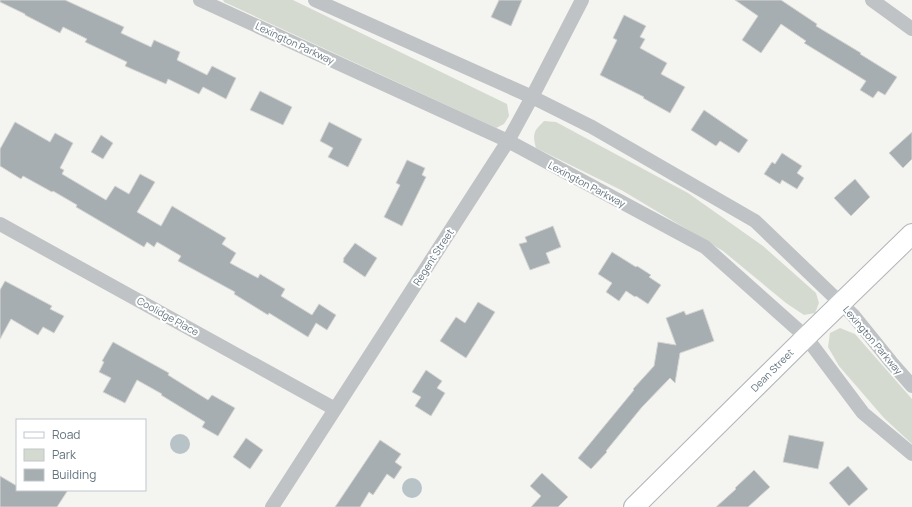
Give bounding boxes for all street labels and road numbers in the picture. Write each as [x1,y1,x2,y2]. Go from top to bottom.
street label: Lexington Parkway [253,19,337,68]
street label: Lexington Parkway [546,158,629,211]
street label: Regent Street [409,226,457,288]
street label: Coolidge Place [135,293,201,339]
street label: Lexington Parkway [840,303,906,378]
street label: Dean Street [747,345,797,395]

